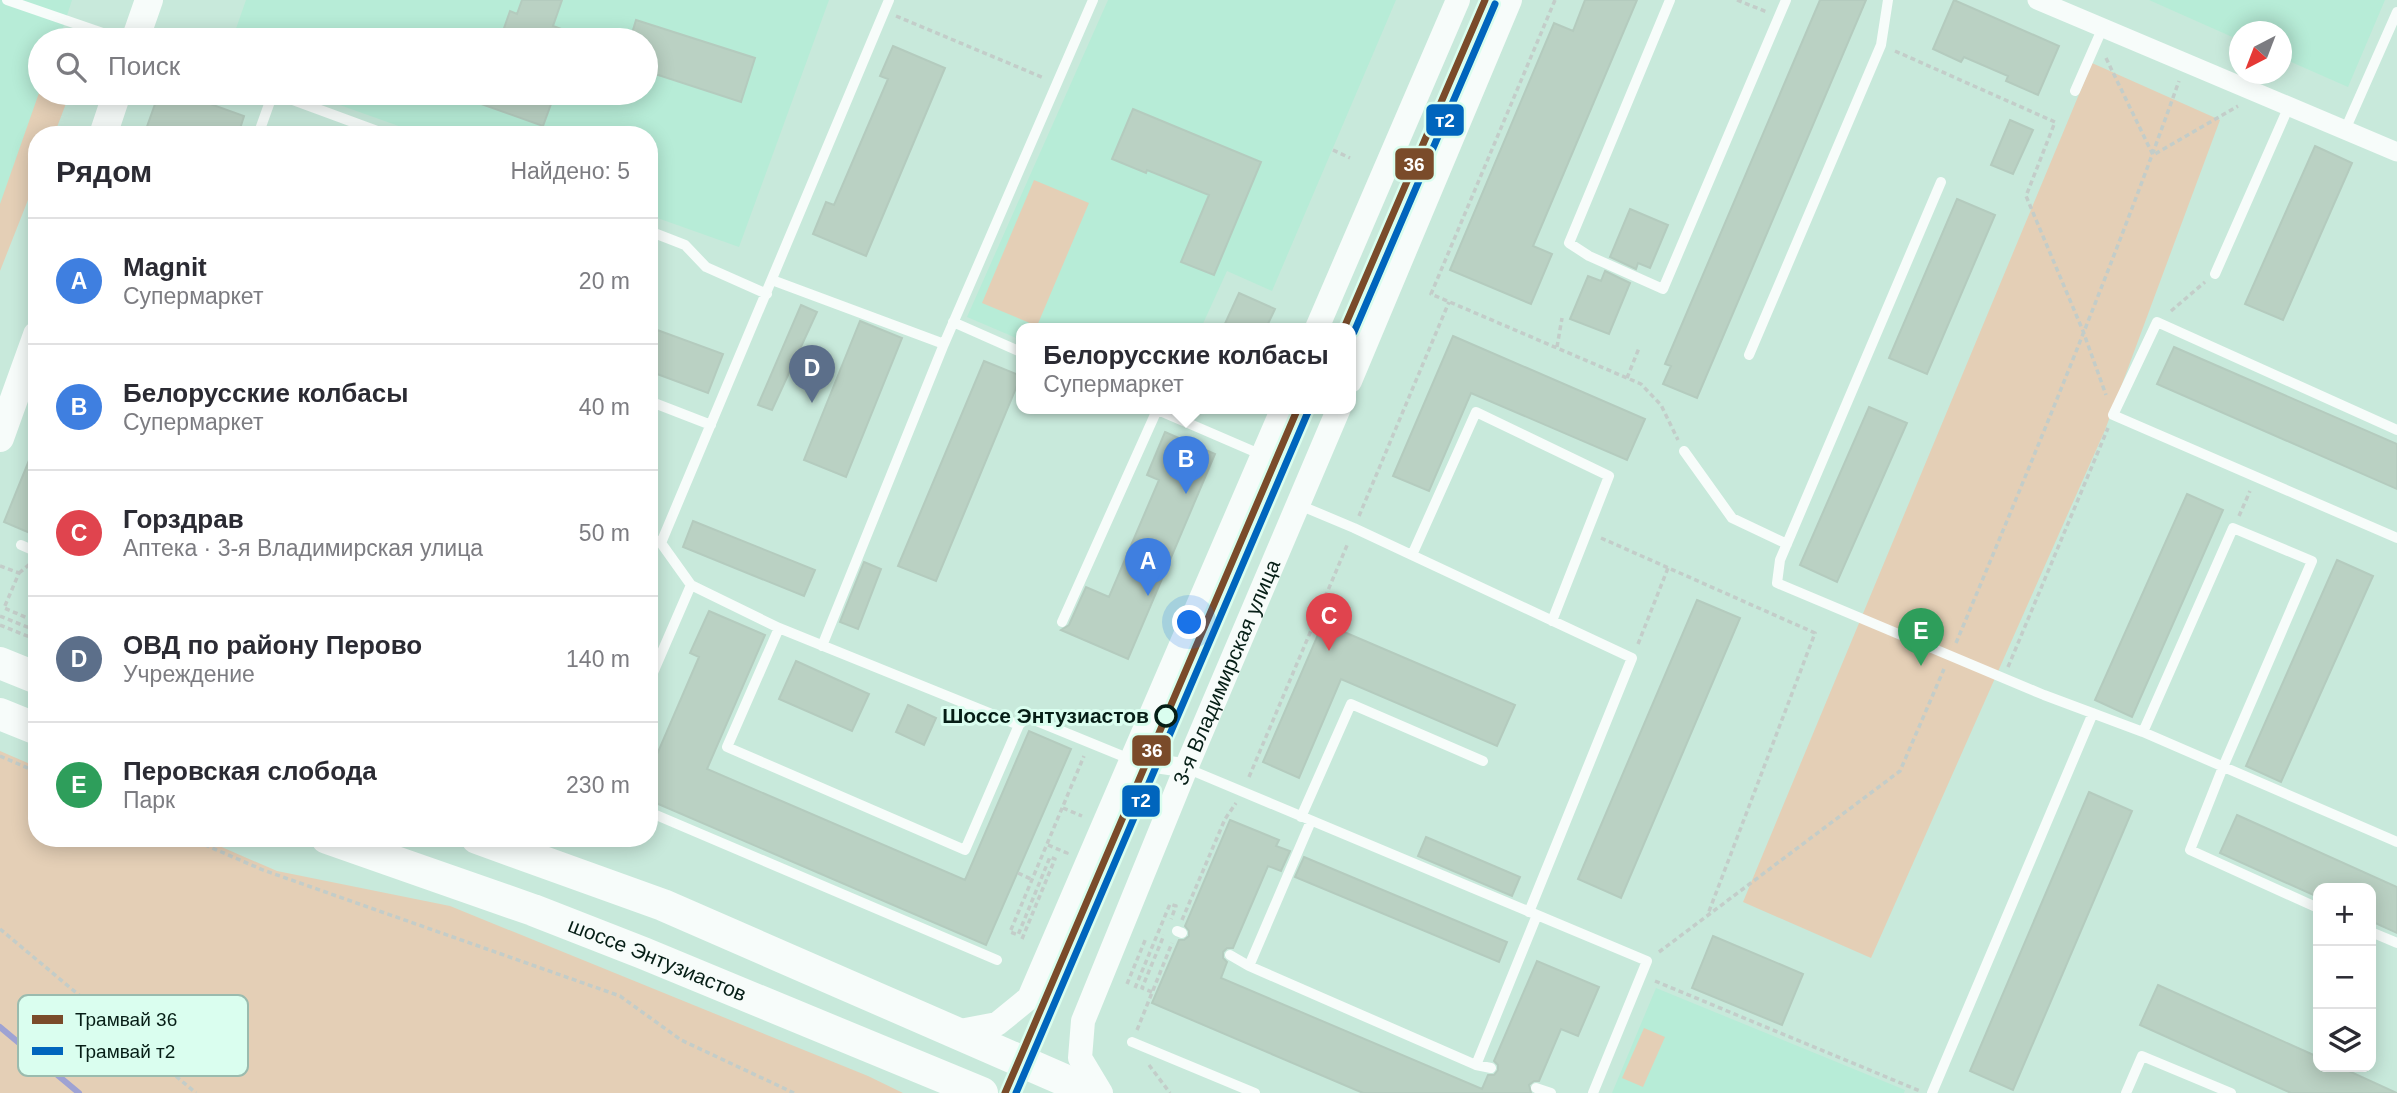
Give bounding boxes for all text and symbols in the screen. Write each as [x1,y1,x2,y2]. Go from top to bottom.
north arrow [2229,21,2292,84]
search box [28,28,658,105]
icon: search [52,48,90,86]
text: Поиск [108,51,180,81]
line badge: т2 [1425,103,1465,137]
text: т2 [1435,110,1455,131]
line badge: 36 [1394,147,1435,181]
text: 36 [1403,154,1425,175]
text: Рядом [56,155,152,188]
text: Найдено: 5 [510,158,630,184]
text: Magnit [123,252,207,282]
text: A [71,268,87,294]
text: 20 m [579,268,630,294]
text: Супермаркет [123,283,263,309]
popup [1016,323,1356,414]
text: Белорусские колбасы [1043,340,1329,370]
pin: D [789,345,835,403]
text: Супермаркет [1043,371,1184,397]
text: Белорусские колбасы [123,378,408,408]
text: B [71,394,87,420]
text: 40 m [579,394,630,420]
text: Супермаркет [123,409,263,435]
pin: B [1163,436,1209,494]
text: Горздрав [123,504,244,534]
text: C [71,520,87,546]
text: 50 m [579,520,630,546]
text: Аптека · 3-я Владимирская улица [123,535,483,561]
pin: A [1125,538,1171,596]
street label: 3-я Владимирская улица [1168,556,1284,788]
pin: C [1306,593,1352,651]
your location [1172,605,1206,639]
pin: E [1898,608,1944,666]
text: ОВД по району Перово [123,630,422,660]
text: D [71,646,87,672]
text: 140 m [566,646,630,672]
text: Учреждение [123,661,255,687]
place label: Шоссе Энтузиастов [942,704,1149,727]
marker: Шоссе Энтузиастов [1155,705,1177,727]
line badge: 36 [1131,734,1172,767]
text: 36 [1141,740,1163,761]
text: Перовская слобода [123,756,377,786]
text: E [71,772,87,798]
text: 230 m [566,772,630,798]
line badge: т2 [1121,784,1161,818]
text: Парк [123,787,175,813]
text: т2 [1131,790,1151,811]
map controls [2313,883,2376,1072]
button: + [2313,883,2376,946]
street label: шоссе Энтузиастов [565,913,750,1005]
button: − [2313,946,2376,1009]
legend [18,995,248,1076]
text: Трамвай 36 [75,1009,177,1030]
button: layers [2313,1009,2376,1072]
text: Трамвай т2 [75,1041,175,1062]

